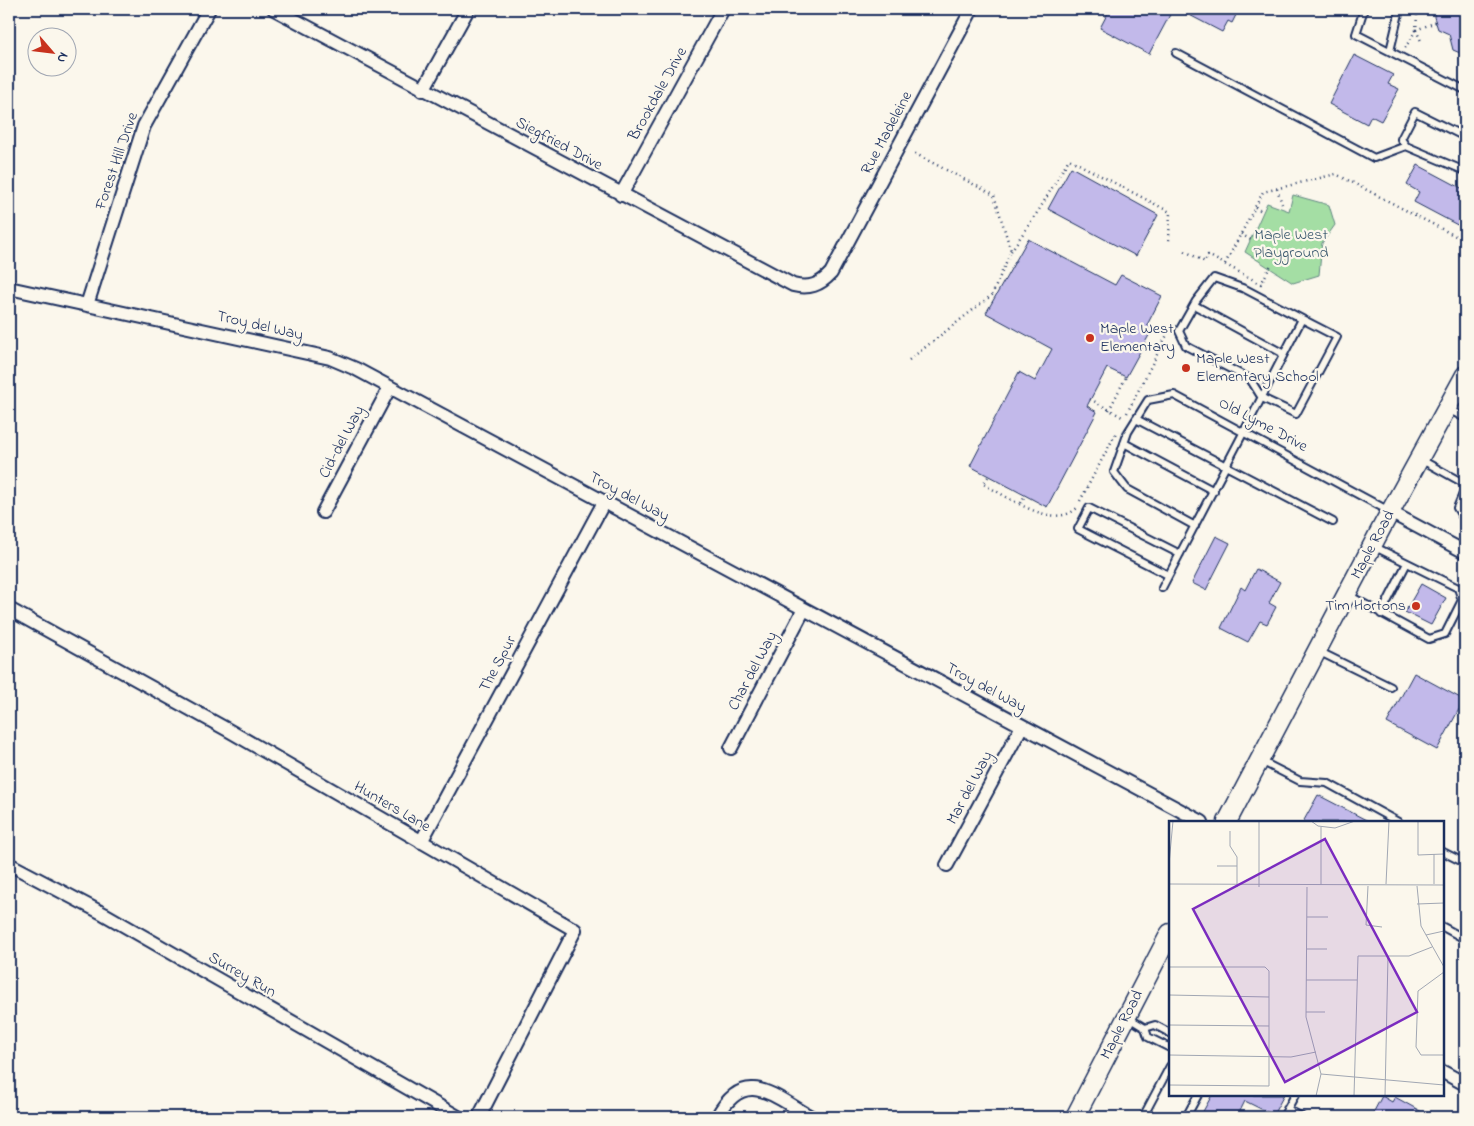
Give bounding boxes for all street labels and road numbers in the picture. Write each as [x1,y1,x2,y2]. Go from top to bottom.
street label: Brookdale Drive [622,42,694,146]
street label: Rue Madeleine [855,86,919,179]
street label: Forest Hill Drive [89,108,145,214]
street label: Siegfried Drive [511,111,608,177]
street label: Troy del Way [214,304,306,348]
street label: Old Lyme Drive [1214,391,1313,459]
street label: Cid-del Way [313,401,371,483]
street label: Troy del Way [584,466,674,528]
street label: Maple Road [1345,506,1401,584]
street label: Char del Way [722,627,784,715]
street label: The Spur [473,631,523,697]
street label: Troy del Way [941,657,1031,719]
street label: Mar del Way [941,747,999,829]
street label: Hunters Lane [349,775,436,839]
street label: Surrey Run [203,946,281,1004]
street label: Maple Road [1094,986,1150,1064]

